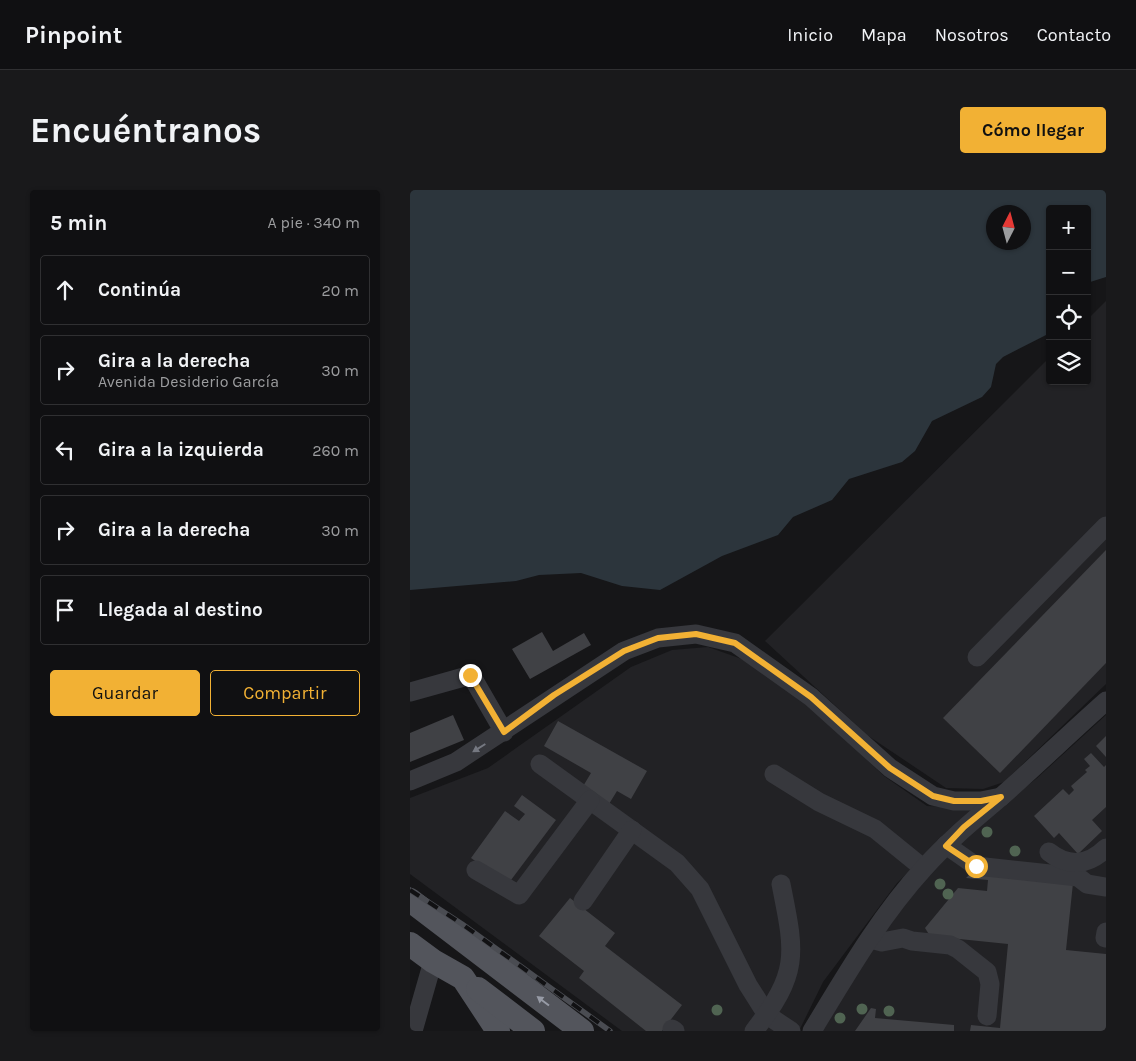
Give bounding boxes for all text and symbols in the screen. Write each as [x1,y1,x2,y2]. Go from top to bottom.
text: Pinpoint [25,21,122,49]
text: Inicio [787,24,833,46]
text: Mapa [861,24,907,46]
text: Nosotros [935,24,1009,46]
text: Contacto [1037,24,1111,46]
button: Cómo llegar [960,107,1106,153]
text: Encuéntranos [30,110,261,151]
north arrow [986,205,1031,250]
map controls [1046,205,1091,385]
button: + [1046,205,1091,250]
text: 5 min [50,211,107,235]
text: A pie · 340 m [268,213,360,232]
button: − [1046,250,1091,295]
icon: ahead [51,276,79,304]
text: Continúa [98,279,181,301]
text: 20 m [321,281,359,300]
button: locate [1046,295,1091,340]
button: layers [1046,340,1091,385]
text: Gira a la derecha [98,350,250,372]
icon: right [51,356,79,384]
text: 30 m [321,361,359,380]
text: Avenida Desiderio García [98,372,279,391]
icon: left [51,436,79,464]
text: Gira a la izquierda [98,439,264,461]
text: 260 m [312,441,359,460]
icon: right [51,516,79,544]
text: Gira a la derecha [98,519,250,541]
text: 30 m [321,521,359,540]
icon: arrive [51,596,79,624]
text: Llegada al destino [98,599,263,621]
route end [459,664,482,687]
button: Guardar [50,670,200,716]
button: Compartir [210,670,360,716]
one-way arrow [472,743,485,753]
route start [965,855,988,878]
one-way arrow [537,996,550,1007]

